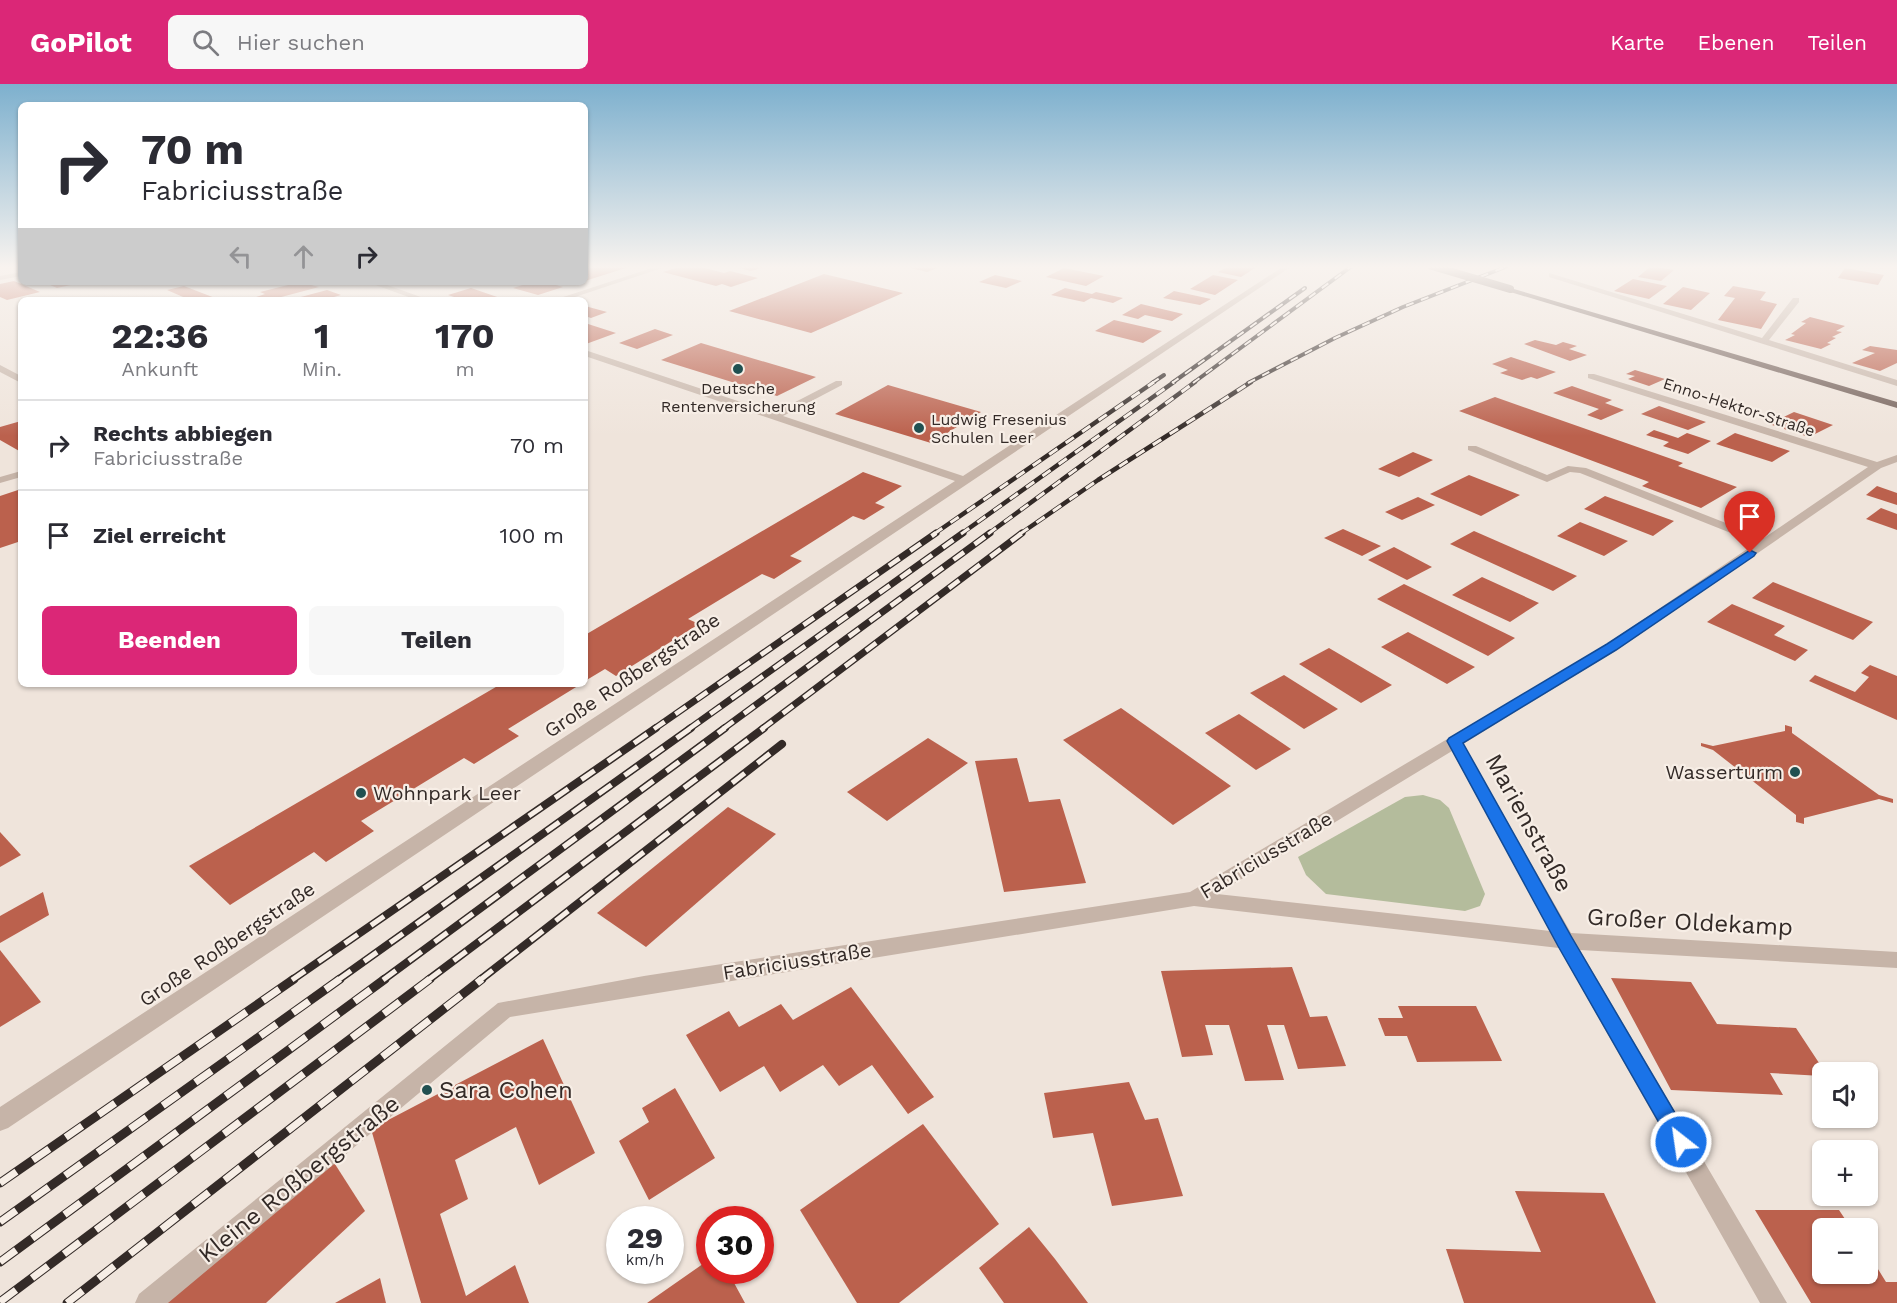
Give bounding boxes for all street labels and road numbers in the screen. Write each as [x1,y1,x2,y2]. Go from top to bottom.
street label: Enno-Hektor-Straße [1661,373,1817,441]
street label: Große Roßbergstraße [540,607,724,743]
street label: Marienstraße [1480,749,1578,897]
street label: Fabriciusstraße [1196,806,1336,904]
street label: Große Roßbergstraße [135,876,319,1012]
street label: Großer Oldekamp [1586,903,1794,941]
street label: Fabriciusstraße [721,937,873,985]
street label: Kleine Roßbergstraße [193,1089,405,1269]

